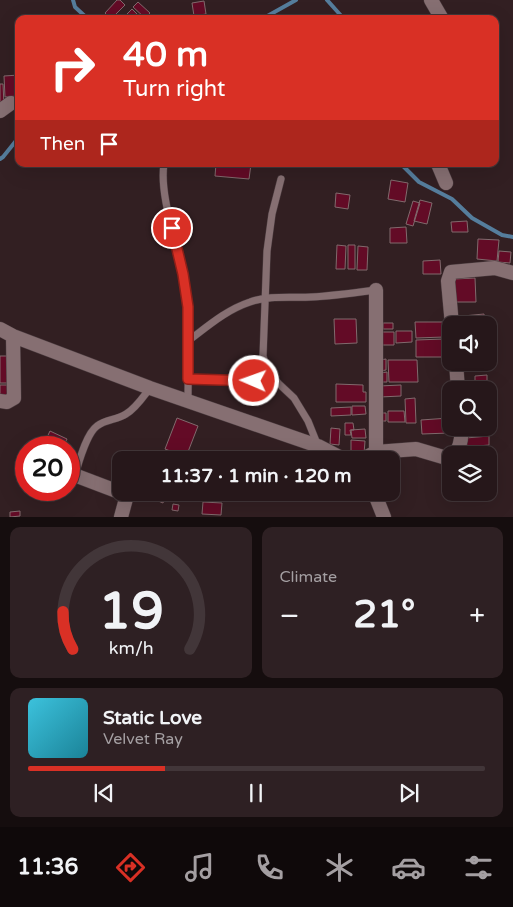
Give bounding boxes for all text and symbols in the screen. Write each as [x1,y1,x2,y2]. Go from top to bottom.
text: 40 m [123,34,208,76]
icon: right [40,35,105,100]
text: Turn right [123,76,225,102]
icon: arrive [95,130,123,158]
text: Then [40,133,85,155]
pin [151,207,193,249]
icon: arrive [158,214,186,242]
map controls [442,316,497,501]
button: sound [442,316,497,371]
position arrow [227,354,279,406]
button: search [442,381,497,436]
speed limit sign: 20 [15,436,80,501]
button: layers [442,446,497,501]
text: 11:37 · 1 min · 120 m [160,465,352,487]
text: Climate [280,567,337,587]
text: 19 [98,580,163,643]
text: 21° [353,592,415,638]
text: − [280,599,299,633]
text: + [469,599,485,633]
text: km/h [108,638,153,659]
text: Static Love [103,707,202,729]
text: Velvet Ray [103,729,183,749]
icon: previous [90,779,118,807]
icon: pause [242,779,270,807]
icon: next [395,779,423,807]
icon: directions [113,850,148,885]
icon: music [182,850,217,885]
icon: phone [252,850,287,885]
icon: climate [322,850,357,885]
icon: car [391,850,426,885]
icon: filters [461,850,496,885]
text: 11:36 [17,854,78,880]

